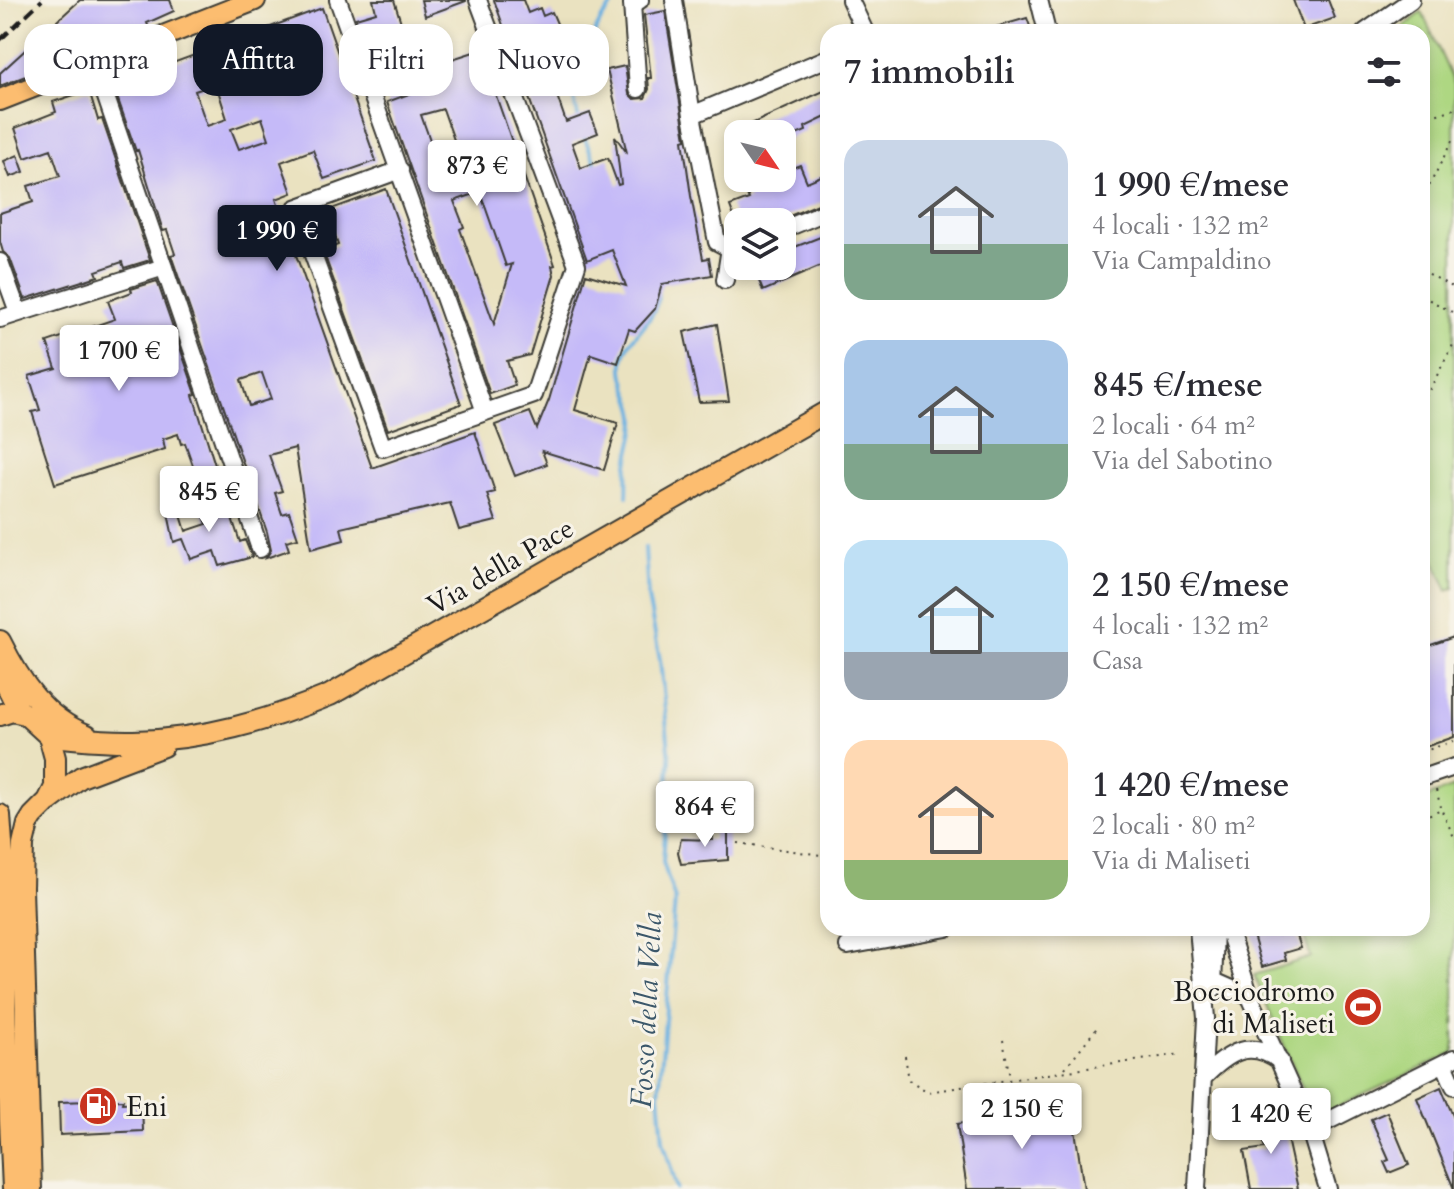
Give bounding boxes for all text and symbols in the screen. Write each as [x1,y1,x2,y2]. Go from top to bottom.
chip: Compra [24,24,177,96]
chip: Affitta [193,24,323,96]
chip: Filtri [339,24,453,96]
chip: Nuovo [469,24,609,96]
text: 7 immobili [844,49,1015,95]
icon: filters [1362,50,1406,94]
north arrow [724,120,796,192]
map controls [724,120,796,280]
pin: 873 € [421,140,533,208]
text: 873 € [446,148,508,183]
text: 1 990 €/mese [1092,162,1290,208]
icon: home [908,172,1004,268]
pin: 1 990 € [203,205,351,273]
button: layers [724,208,796,280]
text: 4 locali · 132 m² [1092,208,1268,243]
text: 1 990 € [236,213,318,248]
text: Via Campaldino [1092,243,1271,278]
pin: 1 700 € [45,325,193,393]
text: 1 700 € [78,333,160,368]
text: 845 €/mese [1092,362,1263,408]
icon: home [908,372,1004,468]
text: 2 locali · 64 m² [1092,408,1255,443]
text: Via del Sabotino [1092,443,1273,478]
pin: 845 € [153,466,265,534]
text: 845 € [178,474,240,509]
street label: Via della Pace [420,509,581,624]
text: 2 150 €/mese [1092,562,1290,608]
icon: home [908,572,1004,668]
text: 4 locali · 132 m² [1092,608,1268,643]
text: Casa [1092,643,1143,678]
text: 1 420 €/mese [1092,762,1290,808]
icon: home [908,772,1004,868]
pin: 864 € [649,781,761,849]
text: 864 € [674,789,736,824]
text: 2 locali · 80 m² [1092,808,1255,843]
text: Via di Maliseti [1092,843,1250,878]
water label: Fosso della Vella [621,911,672,1109]
place label: Bocciodromo di Maliseti [1173,973,1335,1043]
sports icon: Bocciodromo di Maliseti [1342,986,1384,1028]
pin: 2 150 € [948,1083,1096,1151]
fuel station icon: Eni [77,1085,119,1127]
place label: Eni [126,1088,167,1126]
pin: 1 420 € [1197,1088,1345,1156]
text: 2 150 € [981,1091,1063,1126]
text: 1 420 € [1230,1096,1312,1131]

